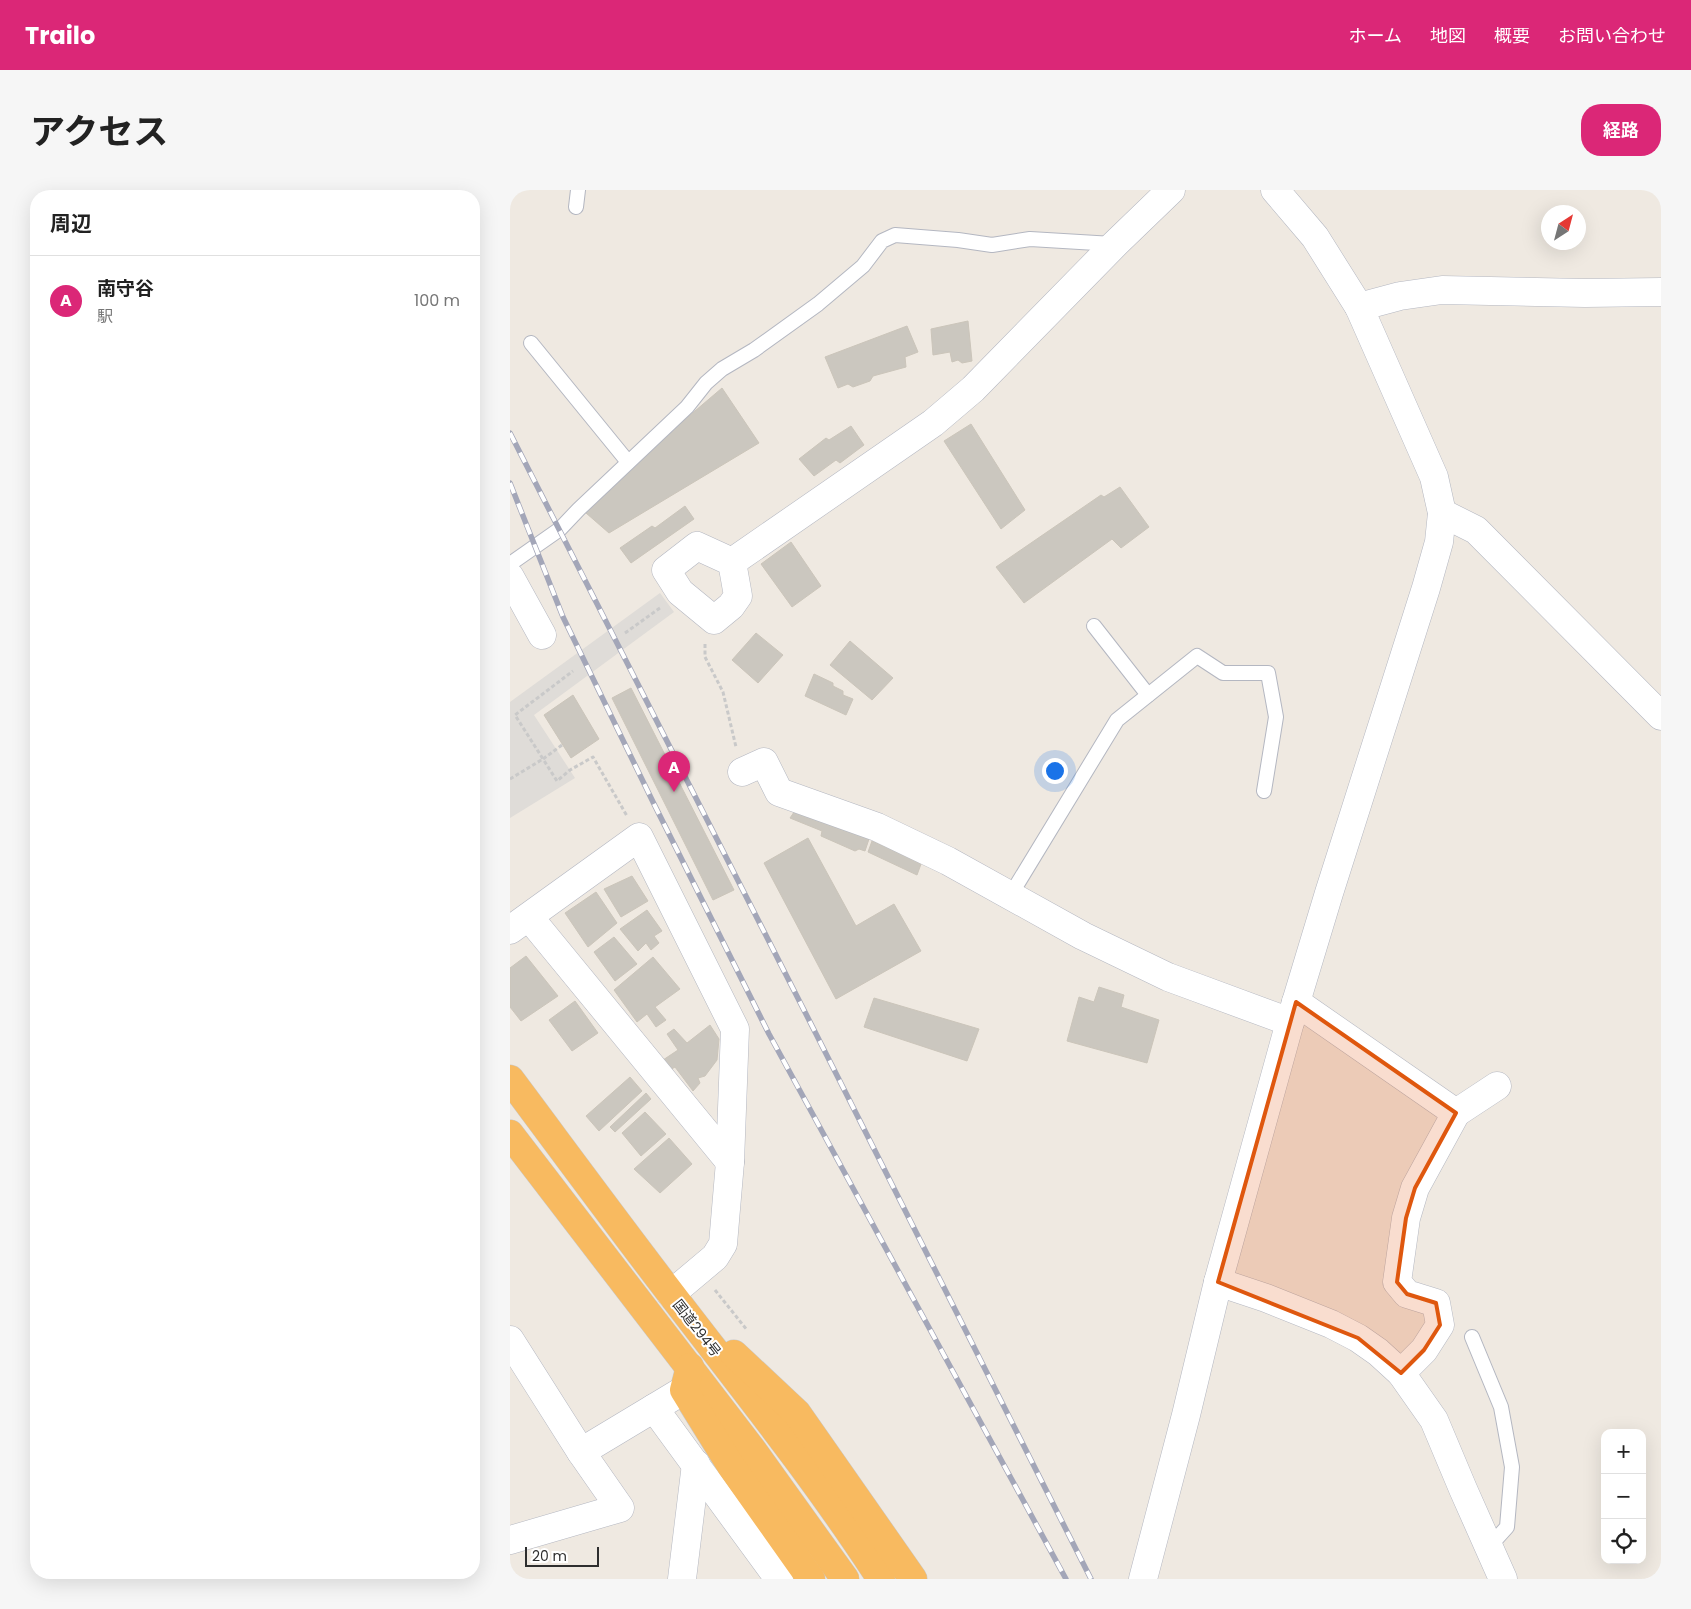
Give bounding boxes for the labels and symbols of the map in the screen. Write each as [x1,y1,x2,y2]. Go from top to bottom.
north arrow [1541,205,1586,250]
pin: A [658,751,690,792]
your location [1042,758,1068,784]
street label: 国道294号 [668,1295,726,1361]
scale bar [525,1544,599,1567]

